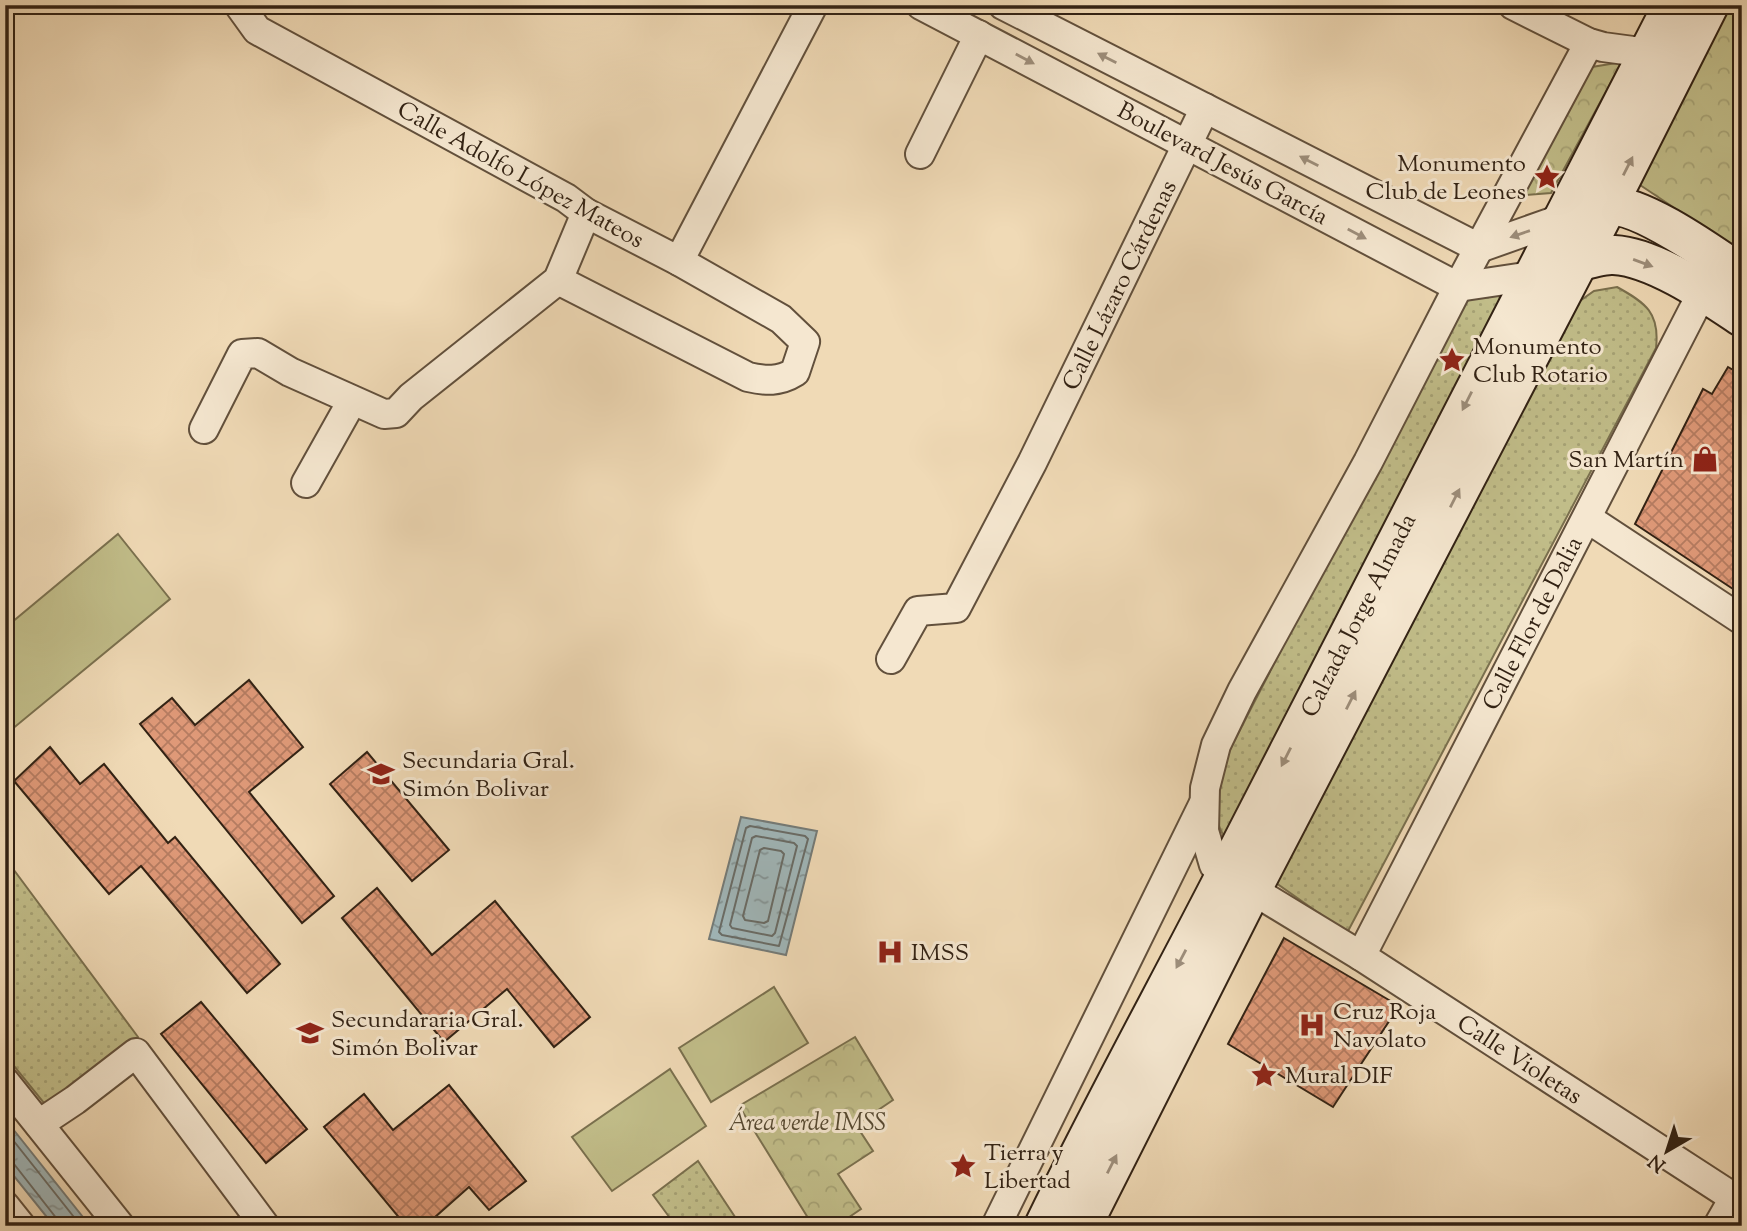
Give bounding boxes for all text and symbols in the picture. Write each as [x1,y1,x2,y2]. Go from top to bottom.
one-way arrow [1097,52,1117,63]
one-way arrow [1015,54,1035,65]
street label: Calle Adolfo López Mateos [390,94,650,258]
street label: Boulevard Jesús García [1111,95,1333,235]
place label: Monumento Club de Leones [1365,148,1526,210]
one-way arrow [1299,155,1319,166]
one-way arrow [1621,155,1633,175]
place icon: Monumento Club de Leones [1532,162,1562,192]
street label: Calle Lázaro Cárdenas [1055,175,1186,397]
one-way arrow [1347,227,1367,239]
one-way arrow [1509,229,1530,240]
one-way arrow [1632,257,1653,268]
place label: Monumento Club Rotario [1473,331,1608,393]
place icon: Monumento Club Rotario [1437,345,1467,375]
one-way arrow [1461,392,1473,412]
place label: San Martín [1568,444,1684,478]
shop icon: San Martín [1690,444,1720,474]
one-way arrow [1449,488,1461,508]
street label: Calzada Jorge Almada [1294,508,1426,724]
street label: Calle Flor de Dalia [1475,531,1592,717]
one-way arrow [1345,690,1357,710]
place label: Secundaria Gral. Simón Bolivar [402,745,575,807]
one-way arrow [1280,747,1291,767]
school or university icon: Secundaria Gral. Simón Bolivar [366,759,396,789]
hospital icon: IMSS [875,937,905,967]
place label: IMSS [911,937,969,971]
one-way arrow [1176,949,1187,969]
place label: Cruz Roja Navolato [1333,996,1436,1058]
place label: Secundararia Gral. Simón Bolivar [331,1004,524,1066]
street label: Calle Violetas [1450,1007,1588,1114]
hospital icon: Cruz Roja Navolato [1297,1010,1327,1040]
school or university icon: Secundararia Gral. Simón Bolivar [295,1018,325,1048]
place icon: Mural DIF [1249,1060,1279,1090]
place label: Mural DIF [1285,1060,1393,1094]
park label: Área verde IMSS [728,1106,886,1141]
north arrow [1632,1116,1702,1186]
place label: Tierra y Libertad [984,1137,1071,1199]
text: N [1643,1147,1672,1178]
place icon: Tierra y Libertad [948,1151,978,1181]
one-way arrow [1106,1155,1118,1174]

